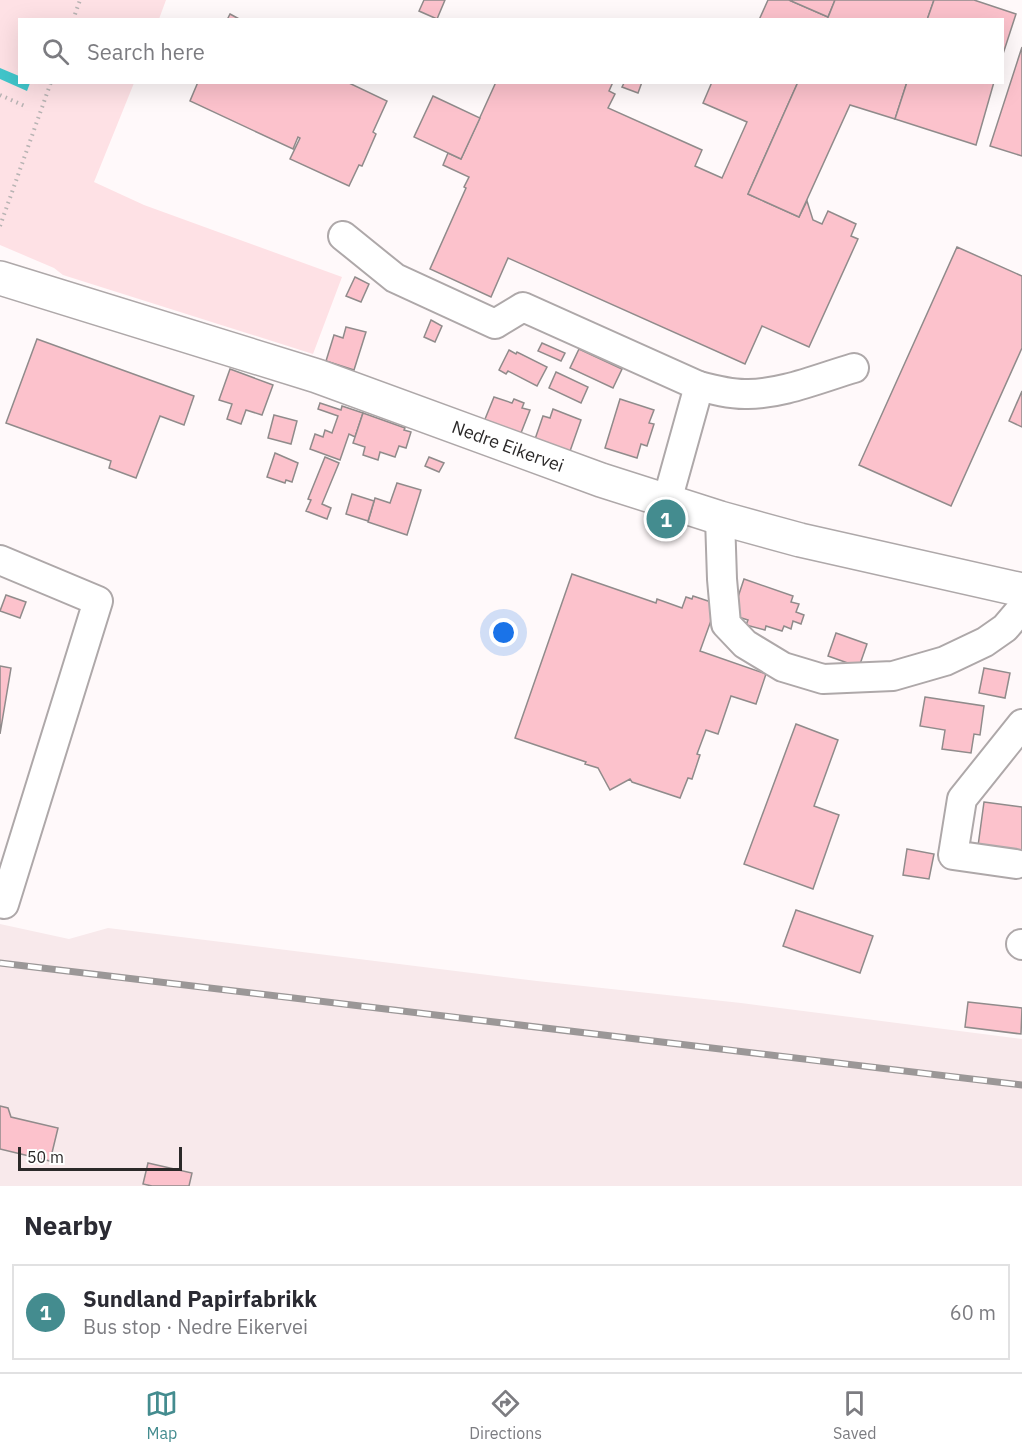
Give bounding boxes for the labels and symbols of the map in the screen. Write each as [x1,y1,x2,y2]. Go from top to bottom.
street label: Nedre Eikervei [449,415,567,477]
pin: 1 [646,496,686,542]
your location [489,618,518,647]
scale bar [18,1144,182,1172]

